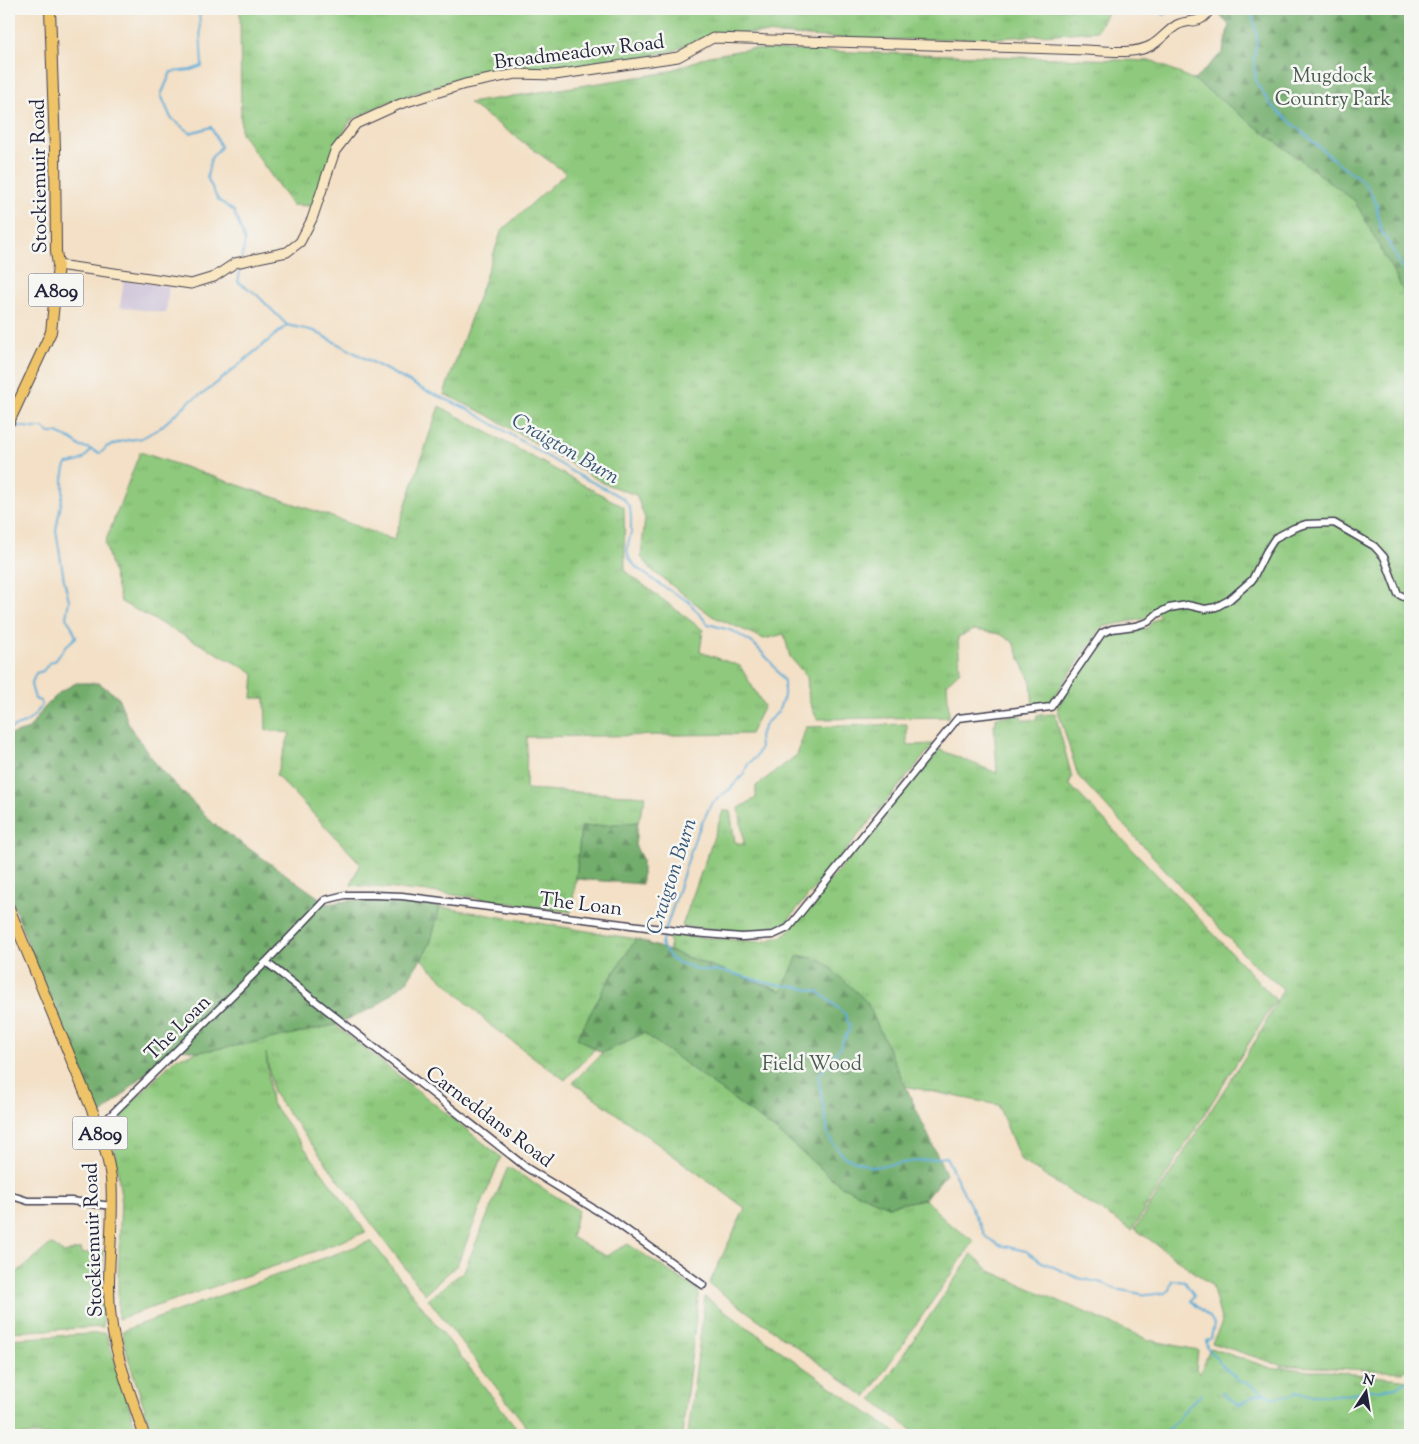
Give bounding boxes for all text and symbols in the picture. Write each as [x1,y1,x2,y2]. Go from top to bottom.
street label: Broadmeadow Road [492,29,666,78]
park label: Mugdock Country Park [1275,63,1391,115]
street label: Stockiemuir Road [25,98,56,254]
road number: A809 [28,274,84,306]
water label: Craigton Burn [505,407,625,493]
water label: Craigton Burn [640,815,706,939]
street label: The Loan [538,886,624,925]
street label: The Loan [139,989,219,1068]
park label: Field Wood [762,1051,862,1080]
street label: Carneddans Road [418,1060,559,1176]
road number: A809 [72,1116,128,1150]
street label: Stockiemuir Road [77,1162,112,1318]
north arrow [1342,1366,1392,1416]
text: N [1361,1370,1376,1392]

